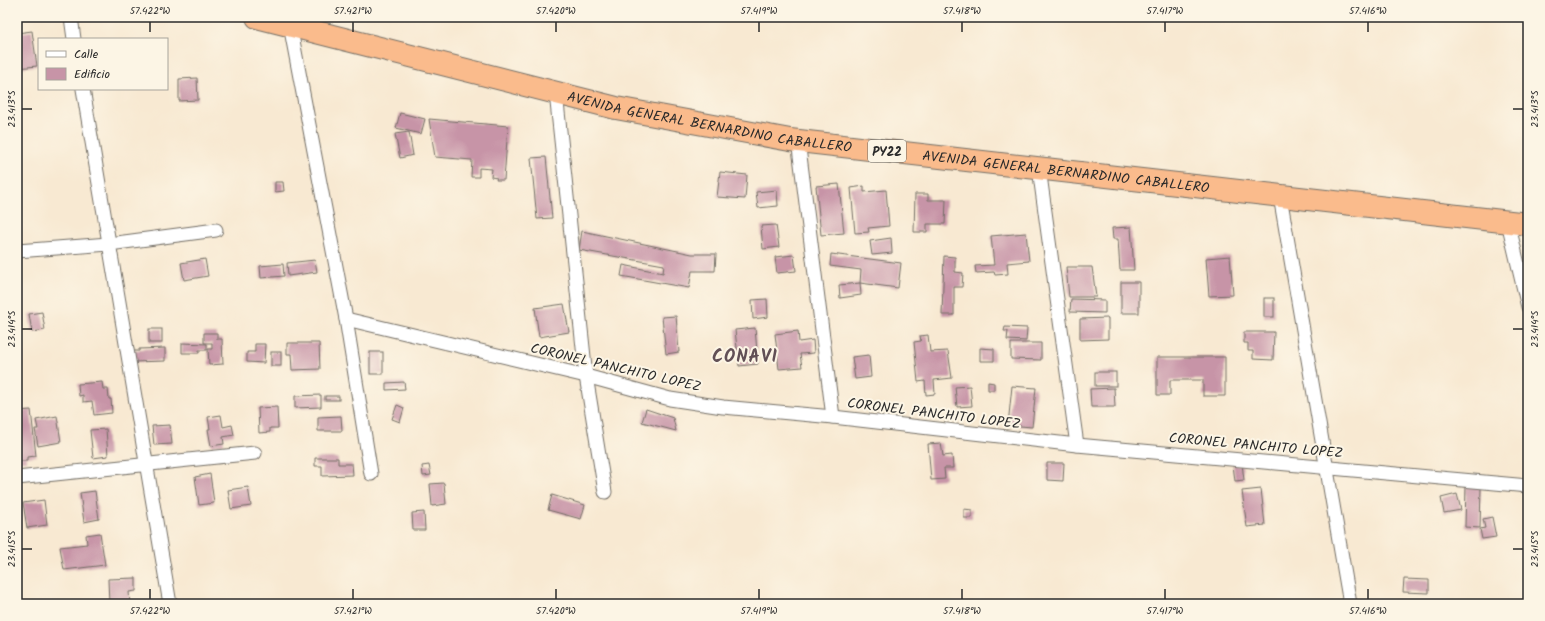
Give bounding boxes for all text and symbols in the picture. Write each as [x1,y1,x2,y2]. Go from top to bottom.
text: 57.422°W [130,3,171,19]
text: 57.421°W [334,3,372,19]
text: 57.420°W [536,3,576,19]
text: 57.419°W [740,3,778,19]
text: 57.418°W [943,3,981,19]
text: 57.417°W [1147,3,1184,19]
text: 57.416°W [1349,3,1387,19]
legend [38,38,168,90]
text: Calle [74,45,99,64]
text: Edificio [74,65,110,84]
street label: AVENIDA GENERAL BERNARDINO CABALLERO [565,86,853,159]
text: 23.413°S [4,90,20,127]
text: 23.413°S [1527,90,1543,127]
road number: PY22 [868,140,906,162]
street label: AVENIDA GENERAL BERNARDINO CABALLERO [921,145,1211,200]
text: 23.414°S [4,310,20,347]
text: 23.414°S [1527,310,1543,347]
street label: CORONEL PANCHITO LOPEZ [528,338,703,398]
district label: CONAVI [712,343,778,372]
street label: CORONEL PANCHITO LOPEZ [846,392,1022,436]
street label: CORONEL PANCHITO LOPEZ [1168,427,1344,465]
text: 23.415°S [4,530,20,567]
text: 23.415°S [1527,530,1543,567]
text: 57.422°W [130,603,171,619]
text: 57.421°W [334,603,372,619]
text: 57.420°W [536,603,576,619]
text: 57.419°W [740,603,778,619]
text: 57.418°W [943,603,981,619]
text: 57.417°W [1147,603,1184,619]
text: 57.416°W [1349,603,1387,619]

